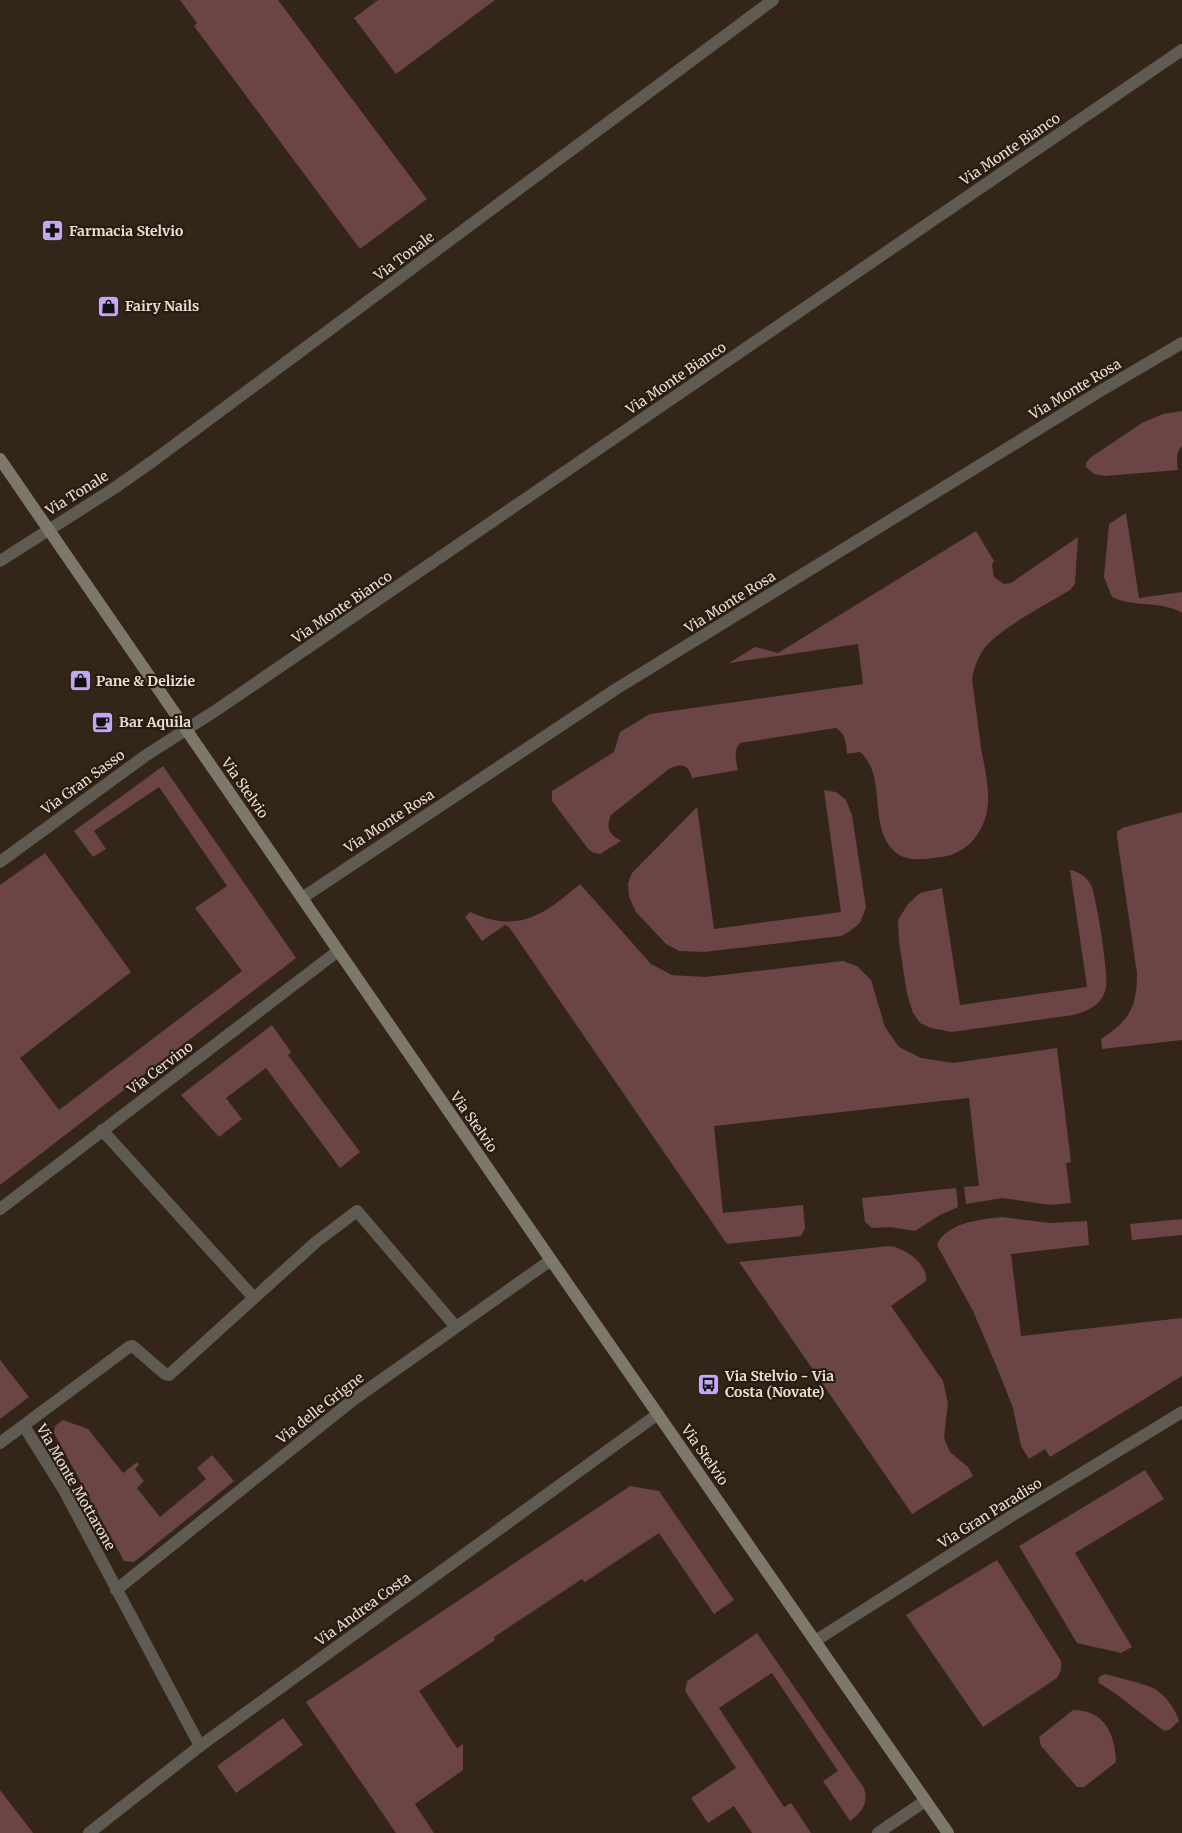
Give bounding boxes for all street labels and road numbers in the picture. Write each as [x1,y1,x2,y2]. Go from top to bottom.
street label: Via Monte Bianco [956,109,1064,190]
street label: Via Tonale [370,228,438,285]
street label: Via Monte Bianco [622,338,730,419]
street label: Via Monte Rosa [1025,354,1125,424]
street label: Via Tonale [41,467,112,520]
street label: Via Monte Bianco [288,567,396,648]
street label: Via Monte Rosa [680,567,779,638]
street label: Via Gran Sasso [37,746,128,819]
street label: Via Stelvio [217,753,272,822]
street label: Via Monte Rosa [340,785,438,857]
street label: Via Cervino [123,1038,196,1099]
street label: Via Stelvio [446,1087,501,1156]
street label: Via delle Grigne [272,1368,367,1448]
street label: Via Monte Mottarone [32,1420,119,1553]
street label: Via Stelvio [677,1420,732,1489]
street label: Via Gran Paradiso [934,1474,1045,1553]
street label: Via Andrea Costa [311,1568,415,1650]

